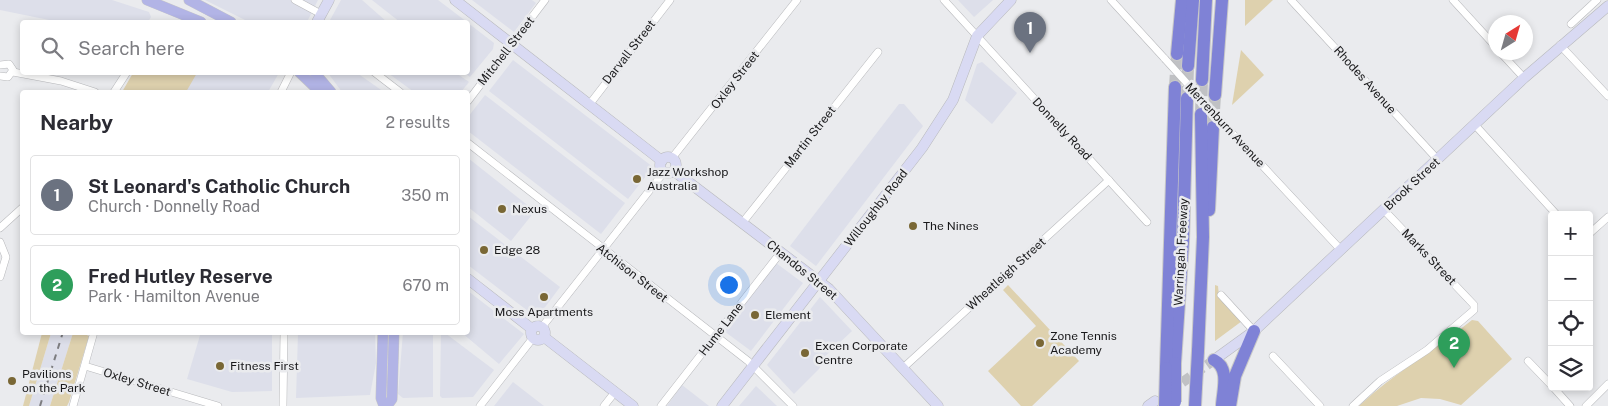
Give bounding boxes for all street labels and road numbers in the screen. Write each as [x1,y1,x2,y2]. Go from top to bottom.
street label: Mitchell Street [475,14,537,88]
street label: Darvall Street [600,17,659,87]
street label: Rhodes Avenue [1331,43,1399,117]
street label: Oxley Street [708,48,762,112]
street label: Merrenburn Avenue [1182,80,1268,170]
street label: Donnelly Road [1029,95,1095,163]
street label: Martin Street [782,103,839,171]
street label: Brook Street [1381,154,1443,213]
street label: Willoughby Road [841,167,911,249]
street label: Warringah Freeway [1171,197,1191,306]
street label: Marks Street [1399,226,1459,288]
street label: Wheatleigh Street [964,235,1049,313]
street label: Chandos Street [764,237,840,303]
street label: Atchison Street [594,241,671,305]
street label: Hume Lane [696,300,746,358]
street label: Oxley Street [102,365,173,399]

